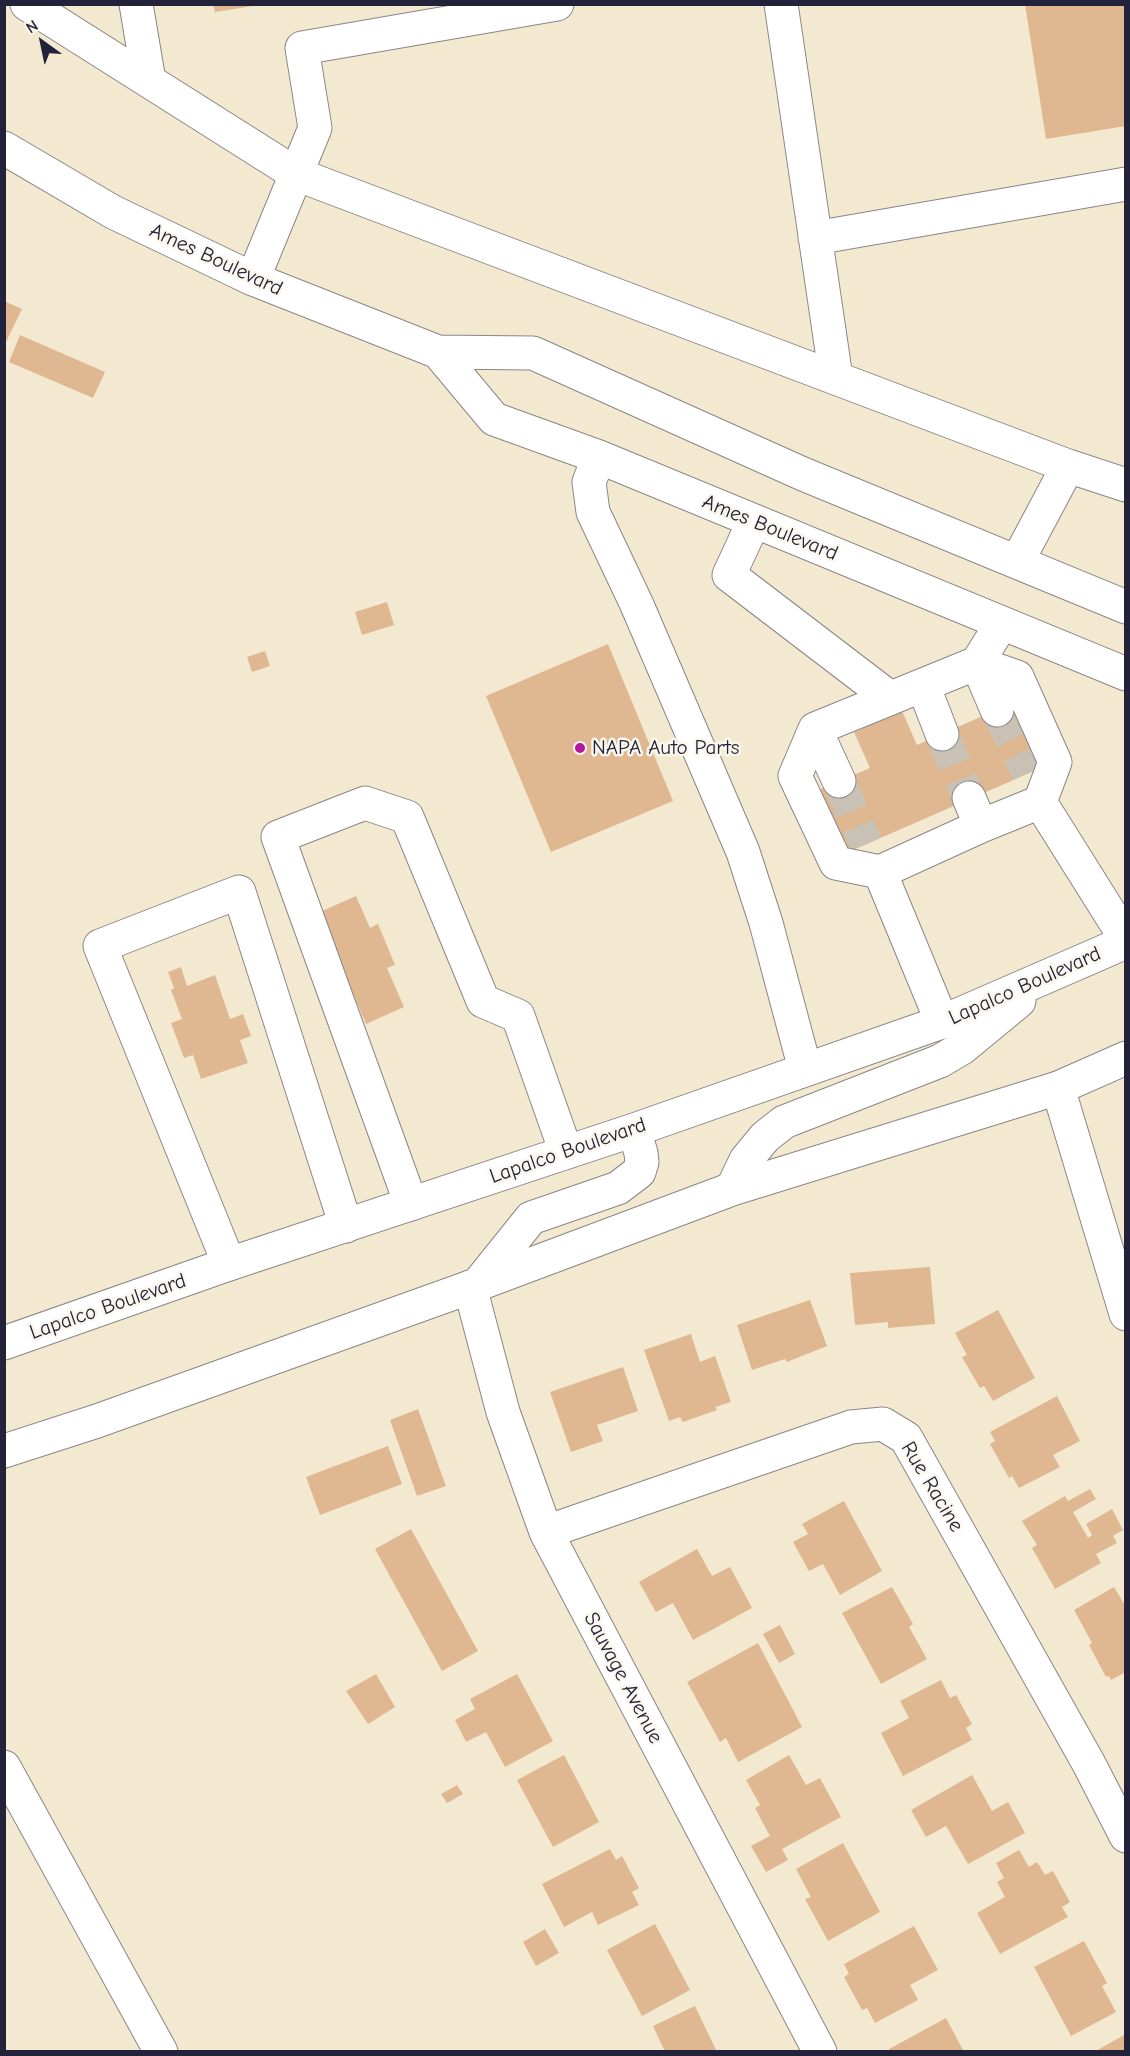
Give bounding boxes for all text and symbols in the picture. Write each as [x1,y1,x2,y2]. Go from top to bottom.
north arrow [12,12,72,72]
text: N [23,17,41,37]
street label: Ames Boulevard [145,218,287,302]
street label: Ames Boulevard [699,489,841,567]
place label: NAPA Auto Parts [592,735,739,761]
marker: NAPA Auto Parts [573,741,587,755]
street label: Lapalco Boulevard [945,941,1105,1031]
street label: Lapalco Boulevard [486,1112,650,1190]
street label: Lapalco Boulevard [26,1268,190,1346]
street label: Rue Racine [895,1437,969,1537]
street label: Sauvage Avenue [578,1608,668,1748]

